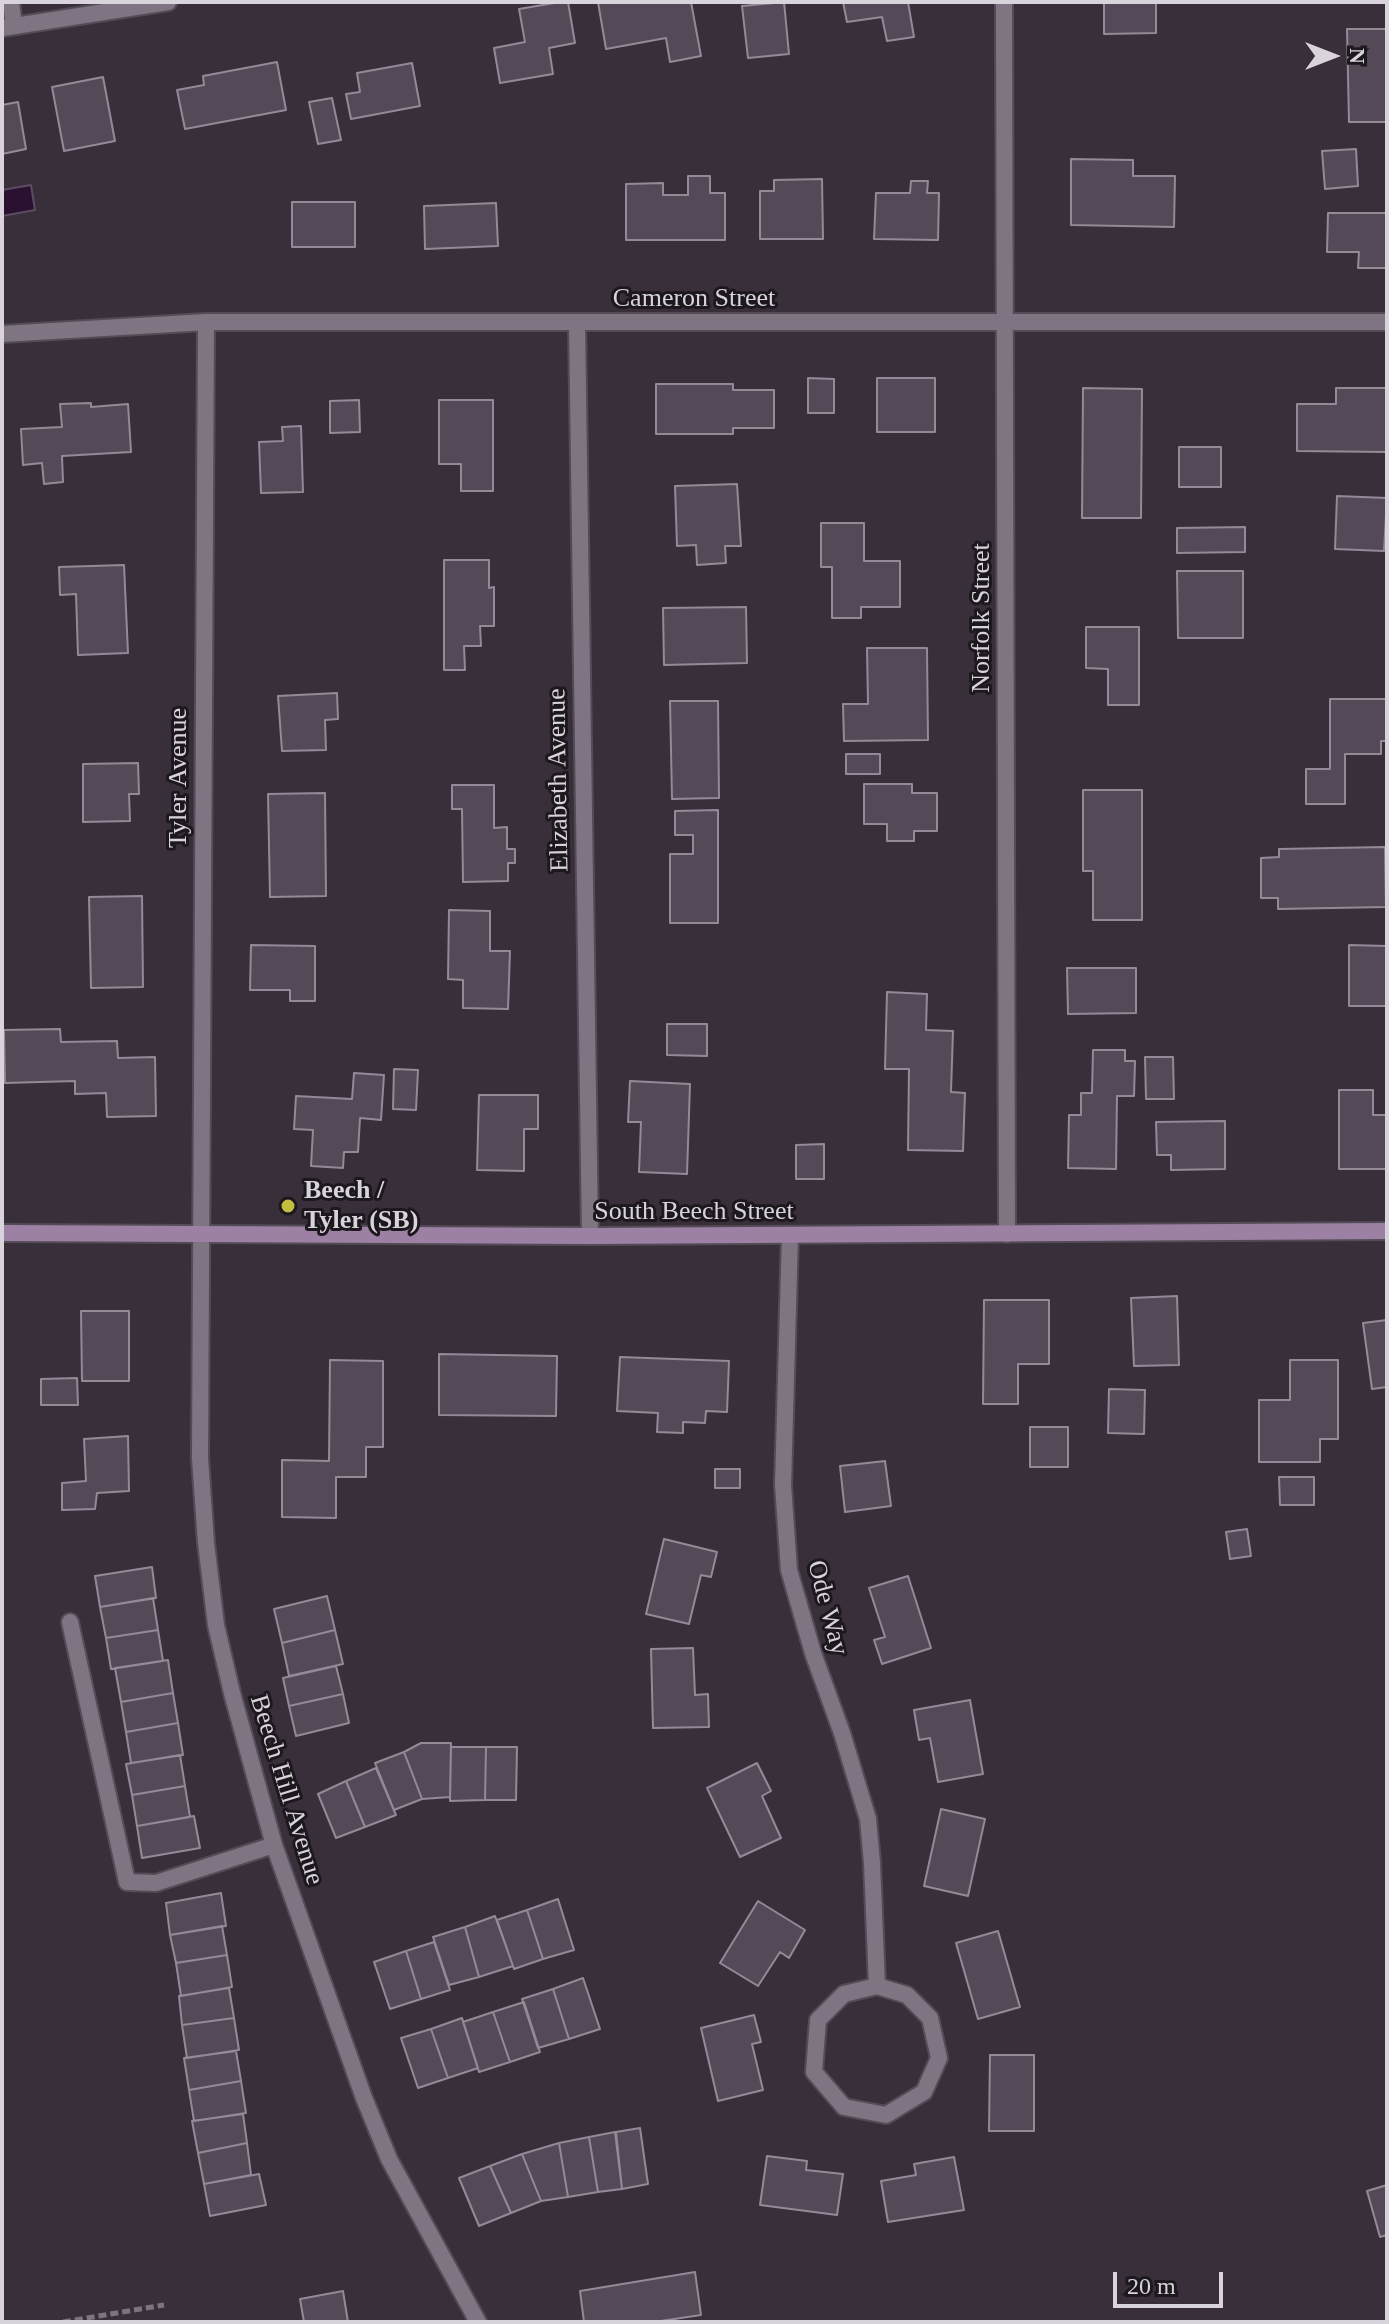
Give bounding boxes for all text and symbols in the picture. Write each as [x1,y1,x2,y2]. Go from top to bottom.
north arrow [1293,16,1373,96]
text: N [1345,48,1370,64]
street label: Cameron Street [613,283,775,315]
street label: Norfolk Street [966,543,998,693]
street label: Elizabeth Avenue [542,688,576,872]
street label: Tyler Avenue [163,708,195,848]
place label: Beech / Tyler (SB) [304,1175,418,1236]
street label: South Beech Street [594,1196,794,1228]
marker: Beech / Tyler (SB) [279,1197,297,1215]
street label: Ode Way [799,1557,855,1659]
street label: Beech Hill Avenue [242,1691,330,1889]
scale bar [1117,2256,1227,2306]
text: 20 m [1127,2273,1176,2299]

